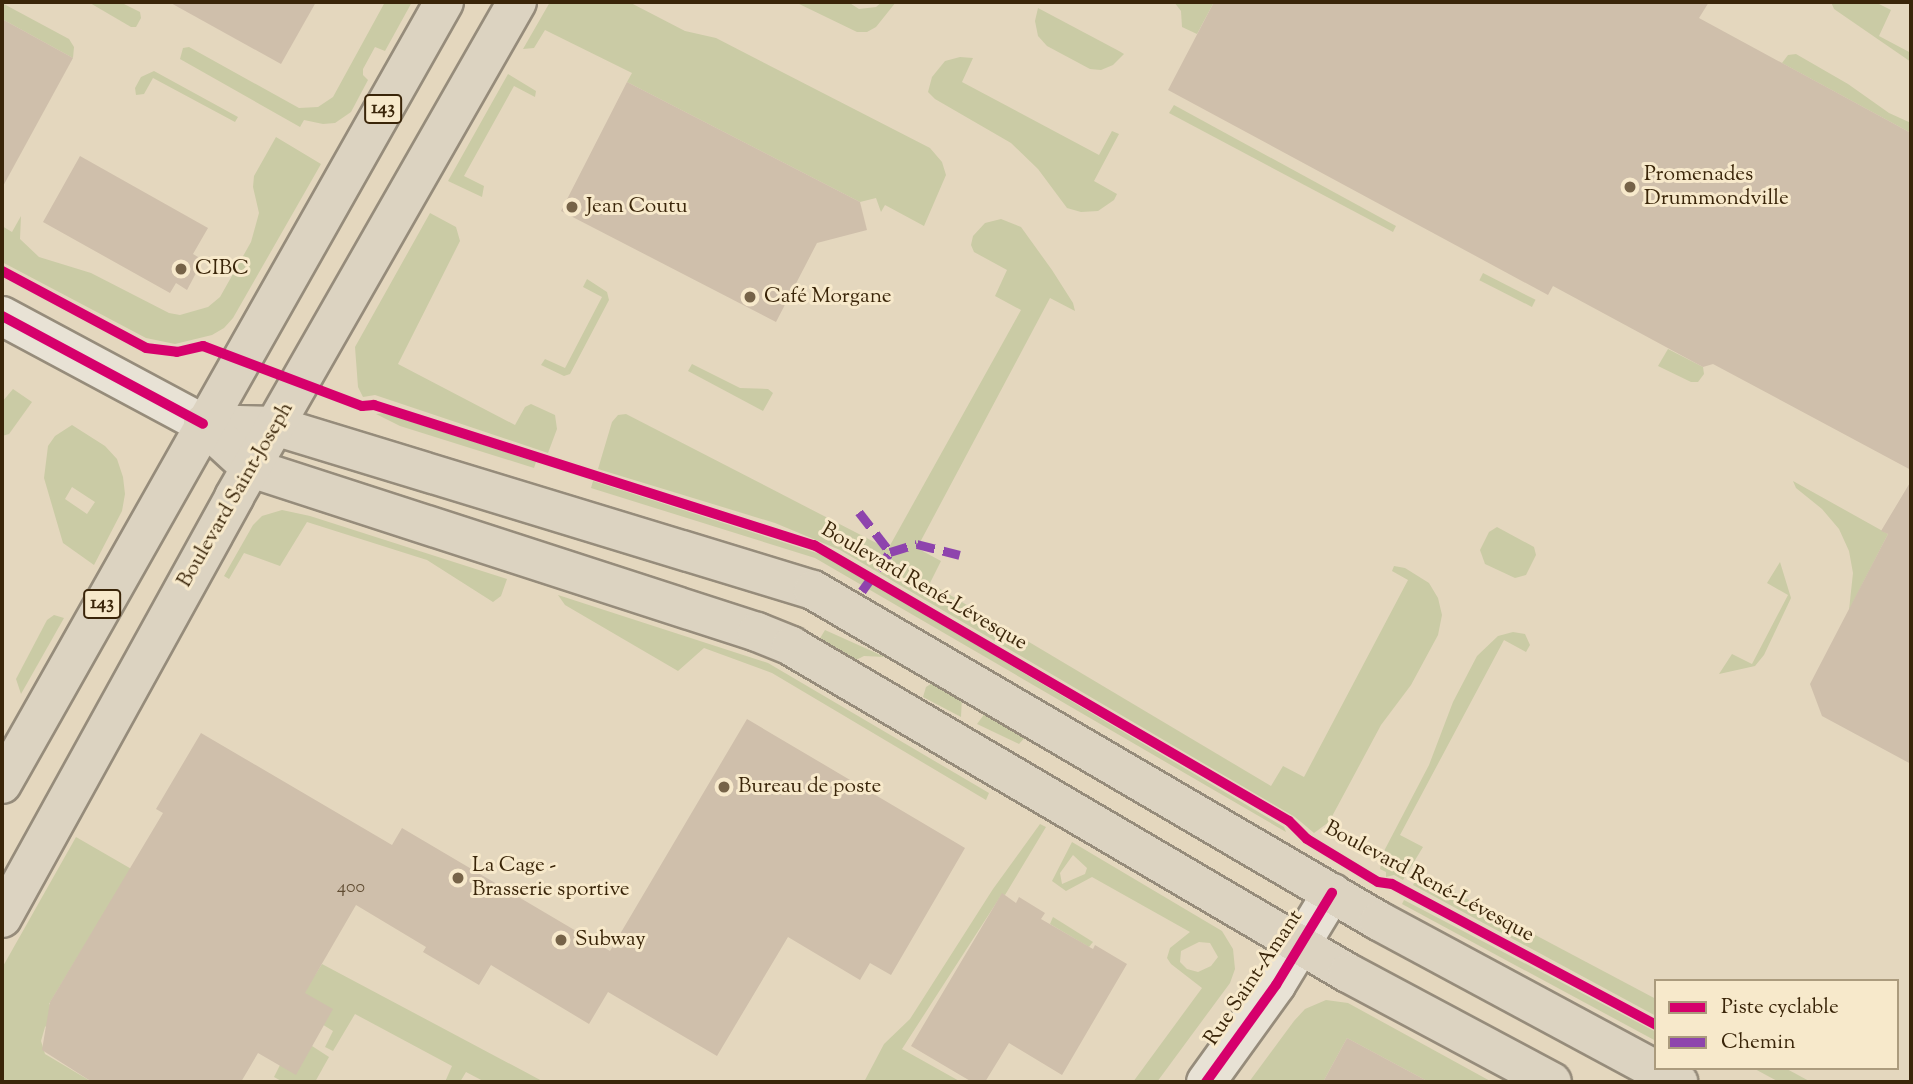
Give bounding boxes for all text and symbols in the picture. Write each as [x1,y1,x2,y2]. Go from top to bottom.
road number: 143 [364,94,402,124]
place label: Promenades Drummondville [1644,162,1789,212]
marker: Promenades Drummondville [1622,179,1638,195]
place label: Jean Coutu [586,194,688,220]
marker: Jean Coutu [564,199,580,215]
place label: CIBC [195,256,249,282]
marker: CIBC [173,261,189,277]
place label: Café Morgane [764,284,892,310]
marker: Café Morgane [742,289,758,305]
street label: Boulevard Saint-Joseph [173,398,299,592]
street label: Boulevard René-Lévesque [816,518,1032,656]
road number: 143 [83,589,121,620]
place label: Bureau de poste [738,774,881,800]
marker: Bureau de poste [716,779,732,795]
street label: Boulevard René-Lévesque [1320,816,1538,948]
place label: La Cage - Brasserie sportive [472,853,630,903]
marker: La Cage - Brasserie sportive [450,870,466,886]
house number: 400 [337,877,365,899]
street label: Rue Saint-Amant [1199,905,1309,1051]
place label: Subway [575,927,646,953]
marker: Subway [553,932,569,948]
legend [1654,979,1899,1070]
text: Piste cyclable [1721,993,1839,1023]
text: Chemin [1721,1028,1796,1058]

